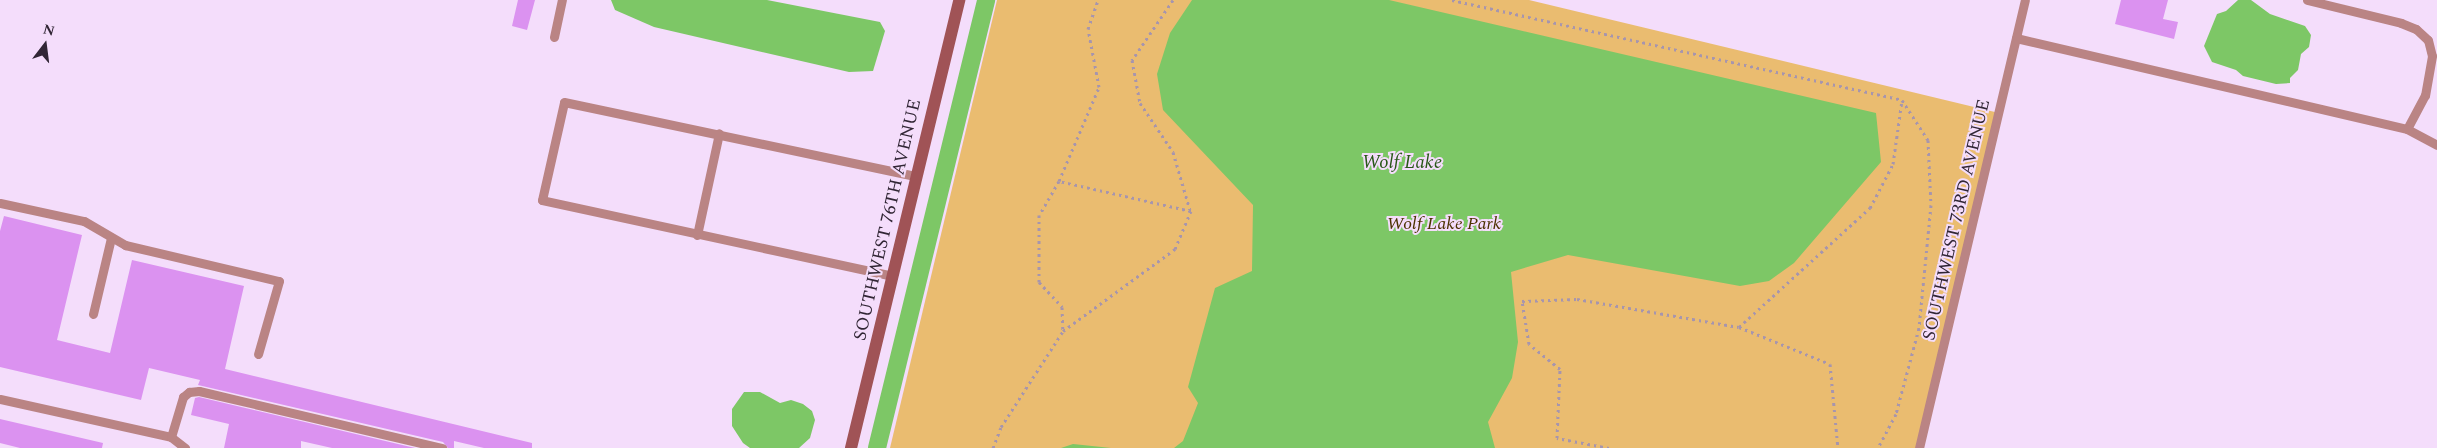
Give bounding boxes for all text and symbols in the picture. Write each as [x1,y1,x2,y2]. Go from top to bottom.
text: N [41,18,57,42]
north arrow [20,20,70,70]
street label: SOUTHWEST 76TH AVENUE [850,97,926,343]
street label: SOUTHWEST 73RD AVENUE [1919,97,1995,343]
water label: Wolf Lake [1362,152,1442,174]
park label: Wolf Lake Park [1387,213,1501,235]

